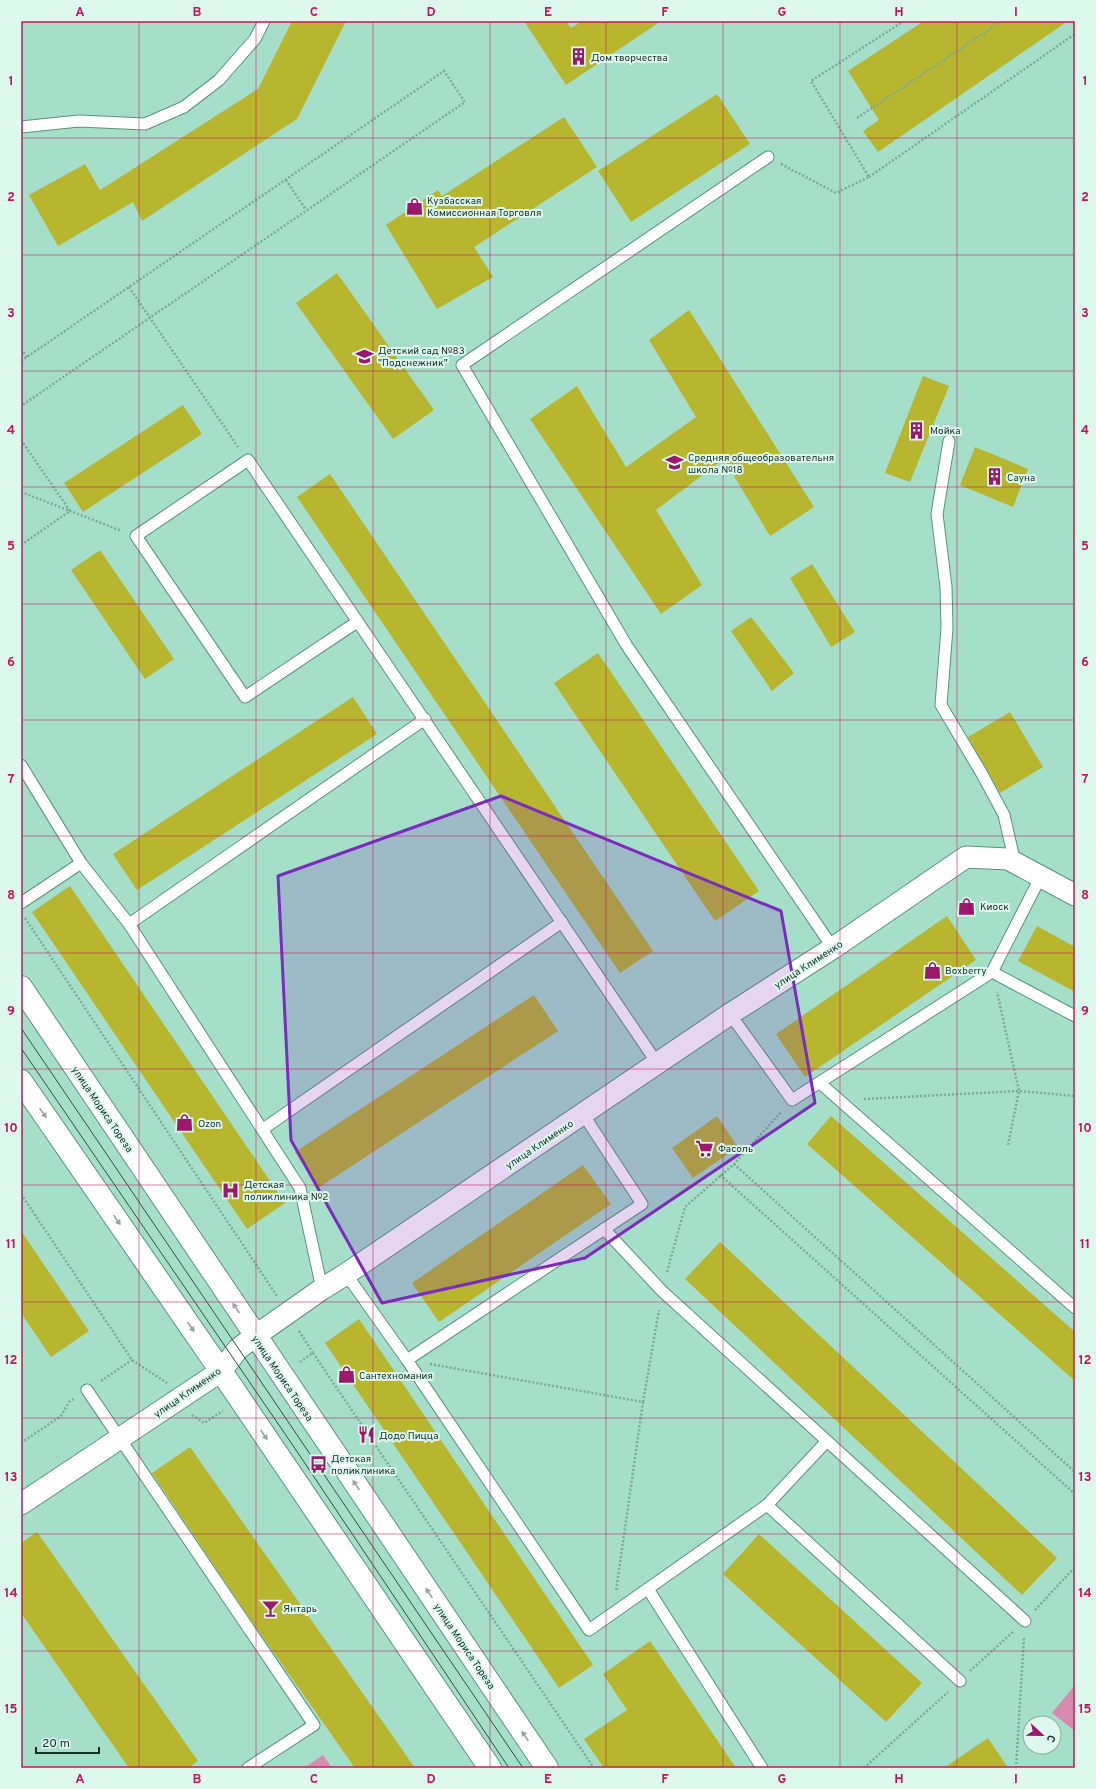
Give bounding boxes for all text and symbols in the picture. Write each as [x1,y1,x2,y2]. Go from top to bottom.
text: A [75,5,85,21]
text: B [193,5,202,21]
text: C [310,5,318,21]
text: D [426,5,436,21]
text: E [544,5,552,21]
text: F [661,5,669,21]
text: G [778,5,787,21]
text: H [894,5,904,21]
text: I [1014,5,1018,21]
building icon: Дом творчества [568,47,588,67]
place label: Дом творчества [591,52,668,65]
text: 1 [8,74,14,90]
text: 1 [1082,74,1088,90]
text: 2 [7,190,15,206]
text: 2 [1081,190,1089,206]
place label: Кузбасская Комиссионная Торговля [427,195,542,220]
shop icon: Кузбасская Комиссионная Торговля [404,196,424,216]
text: 3 [7,306,15,322]
text: 3 [1081,306,1089,322]
place label: Детский сад №83 "Подснежник" [378,345,465,370]
school or university icon: Детский сад №83 "Подснежник" [355,346,375,366]
building icon: Мойка [907,420,927,440]
text: 4 [7,423,15,439]
text: 4 [1081,423,1089,439]
place label: Мойка [930,425,961,438]
place label: Средняя общеобразовательня школа №18 [688,452,834,477]
school or university icon: Средняя общеобразовательня школа №18 [665,453,685,473]
building icon: Сауна [984,467,1004,487]
place label: Сауна [1007,472,1035,485]
text: 5 [7,539,15,555]
text: 5 [1081,539,1089,555]
text: 6 [7,655,15,671]
text: 6 [1081,655,1089,671]
text: 7 [8,772,15,788]
text: 7 [1082,772,1089,788]
text: 8 [7,888,15,904]
text: 8 [1081,888,1089,904]
shop icon: Киоск [957,896,977,916]
place label: Киоск [980,901,1009,914]
street label: улица Клименко [772,938,846,992]
shop icon: Boxberry [922,960,942,980]
place label: Boxberry [945,965,987,978]
text: 9 [7,1004,15,1020]
text: 9 [1081,1004,1089,1020]
street label: улица Мориса Тореза [68,1064,135,1155]
one-way arrow [39,1108,47,1119]
shop icon: Ozon [175,1113,195,1133]
street label: улица Клименко [503,1117,577,1173]
place label: Ozon [198,1118,221,1131]
text: 10 [4,1121,18,1137]
text: 10 [1078,1121,1092,1137]
supermarket icon: Фасоль [695,1138,715,1158]
place label: Фасоль [718,1143,753,1156]
place label: Детская поликлиника №2 [244,1179,328,1204]
hospital icon: Детская поликлиника №2 [221,1180,241,1200]
one-way arrow [113,1215,121,1226]
text: 11 [6,1237,16,1253]
text: 11 [1080,1237,1090,1253]
one-way arrow [232,1303,240,1313]
one-way arrow [187,1322,195,1333]
street label: улица Мориса Тореза [248,1333,315,1424]
text: 12 [4,1353,18,1369]
text: 12 [1078,1353,1092,1369]
street label: улица Клименко [152,1365,224,1421]
shop icon: Сантехномания [336,1365,356,1385]
place label: Сантехномания [359,1370,433,1383]
restaurant icon: Додо Пицца [356,1425,376,1445]
one-way arrow [260,1430,268,1440]
place label: Додо Пицца [379,1430,438,1443]
place label: Детская поликлиника [331,1453,395,1478]
bus stop icon: Детская поликлиника [308,1454,328,1474]
text: 13 [5,1470,18,1486]
text: 13 [1079,1470,1092,1486]
one-way arrow [352,1480,360,1491]
text: 14 [4,1586,18,1602]
text: 14 [1078,1586,1092,1602]
one-way arrow [425,1588,433,1598]
bar icon: Янтарь [260,1598,280,1618]
street label: улица Мориса Тореза [430,1601,497,1692]
place label: Янтарь [283,1603,317,1616]
text: 15 [4,1702,18,1718]
text: 15 [1078,1702,1092,1718]
north arrow [1022,1715,1062,1755]
scale bar [36,1729,99,1755]
one-way arrow [521,1730,529,1741]
text: С [1043,1732,1058,1744]
text: 20 m [42,1736,70,1752]
text: A [75,1772,85,1788]
text: B [193,1772,202,1788]
text: C [310,1772,318,1788]
text: D [426,1772,436,1788]
text: E [544,1772,552,1788]
text: F [661,1772,669,1788]
text: G [778,1772,787,1788]
text: H [894,1772,904,1788]
text: I [1014,1772,1018,1788]

